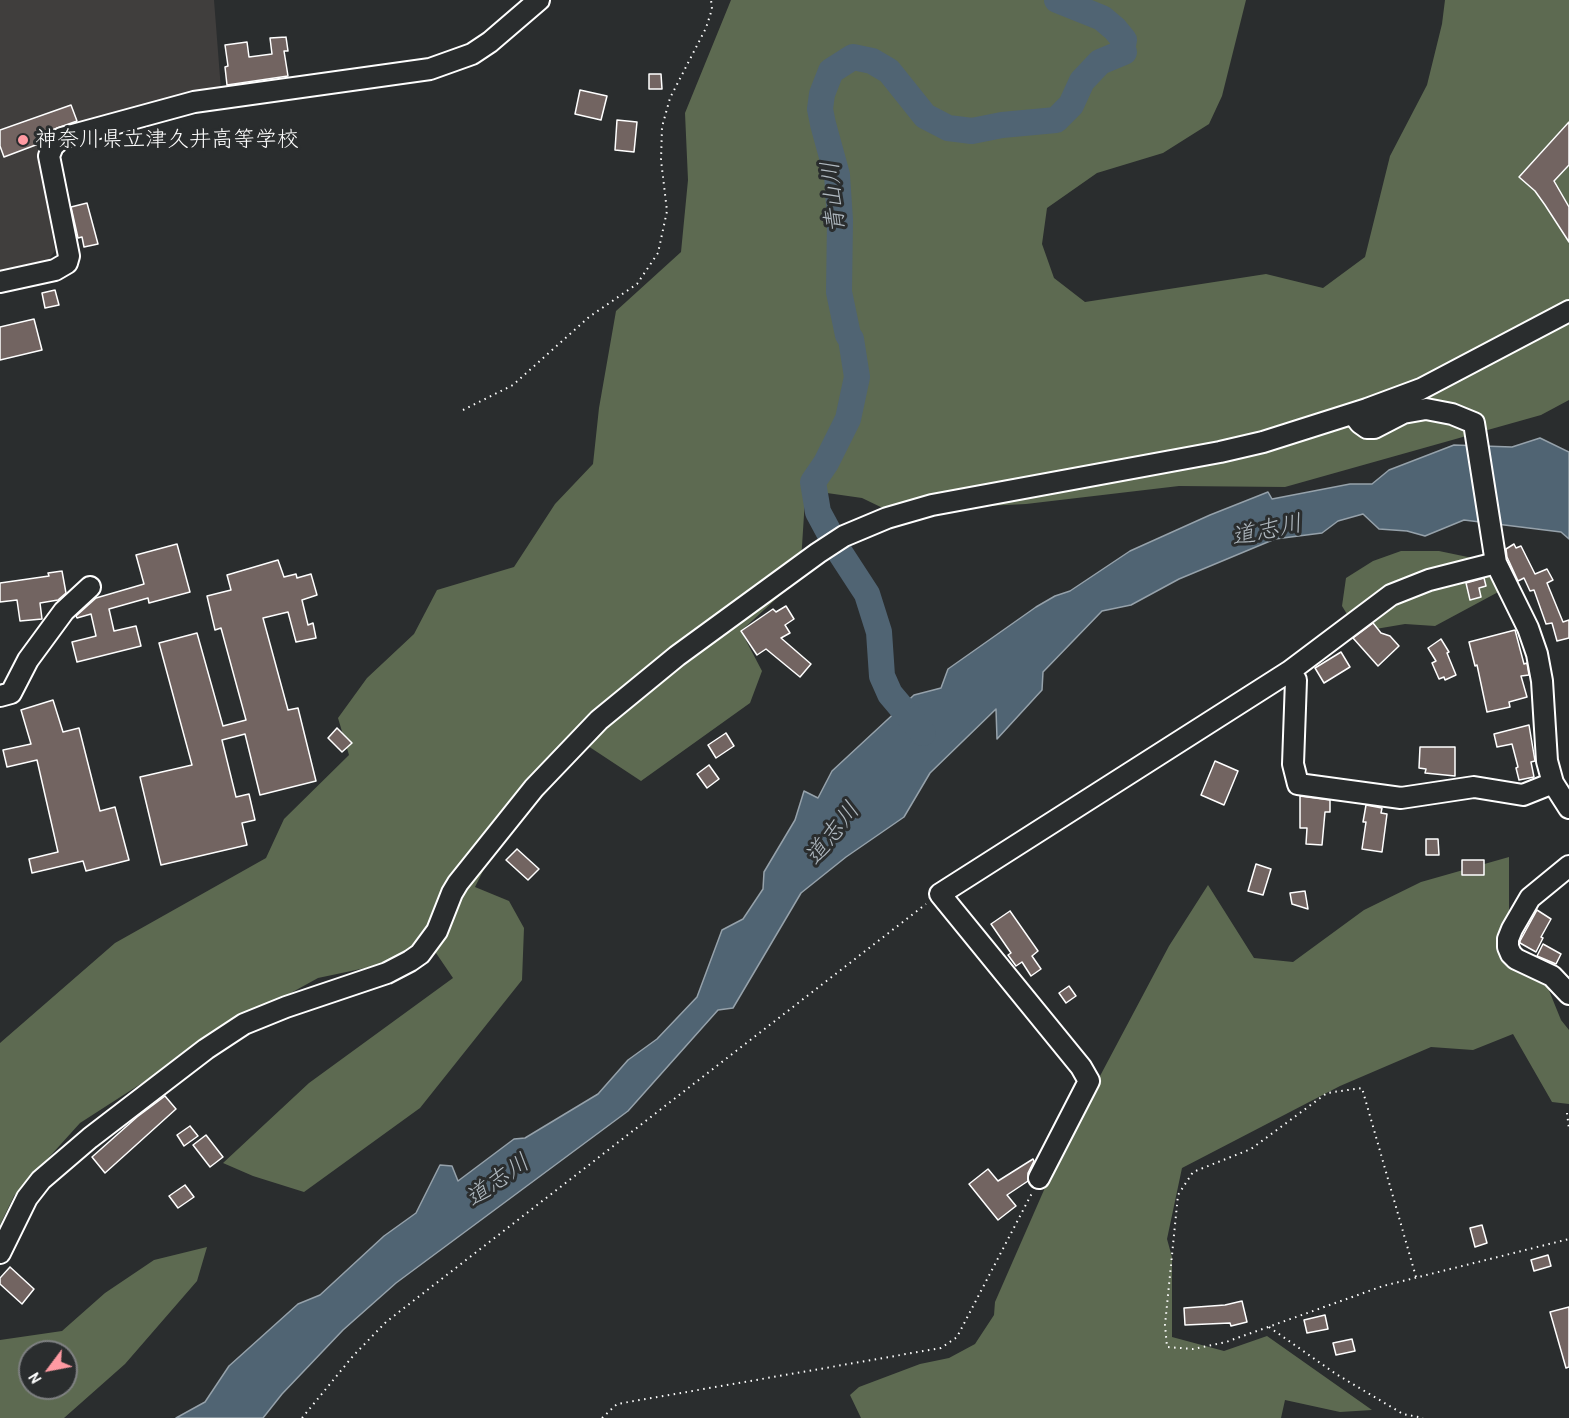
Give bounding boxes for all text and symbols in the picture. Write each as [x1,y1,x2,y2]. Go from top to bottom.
place label: 神奈川県立津久井高等学校 [35,127,299,153]
marker: 神奈川県立津久井高等学校 [16,133,30,147]
water label: 青山川 [817,160,851,234]
water label: 道志川 [1229,509,1305,553]
water label: 道志川 [799,797,867,871]
water label: 道志川 [460,1149,536,1213]
north arrow [18,1340,78,1400]
text: N [23,1369,46,1388]

